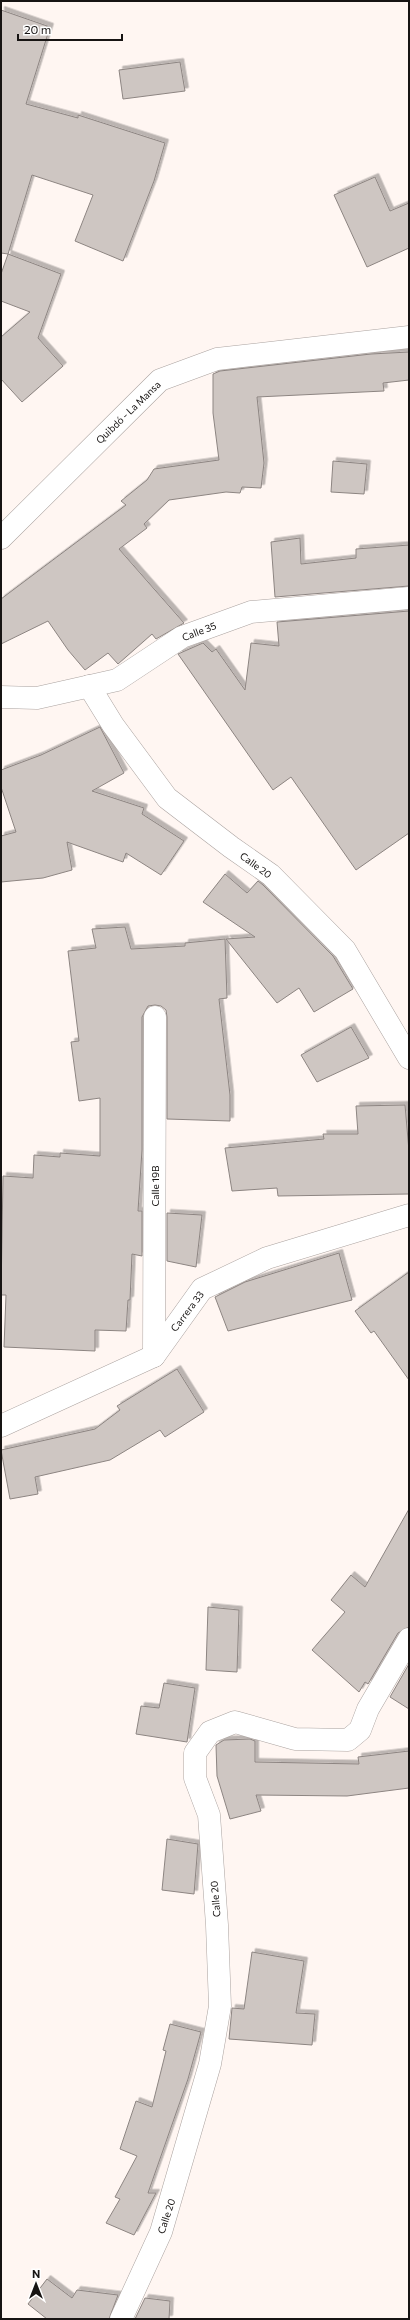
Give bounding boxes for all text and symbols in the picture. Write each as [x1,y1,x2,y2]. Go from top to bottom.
scale bar [18,16,122,42]
text: 20 m [24,22,51,36]
street label: Quibdó - La Mansa [93,378,163,446]
street label: Calle 35 [180,619,218,643]
street label: Calle 20 [238,849,274,881]
street label: Calle 19B [149,1165,161,1207]
street label: Carrera 33 [168,1288,206,1334]
street label: Calle 20 [207,1880,223,1918]
street label: Calle 20 [155,2197,177,2235]
north arrow [16,2264,56,2304]
text: N [32,2267,40,2280]

